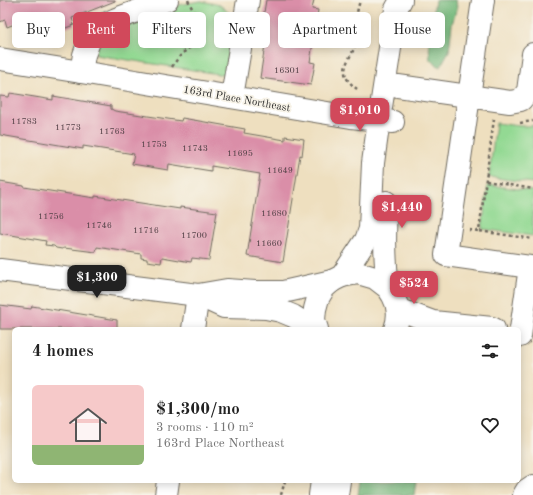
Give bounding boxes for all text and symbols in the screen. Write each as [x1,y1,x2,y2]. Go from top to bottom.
chip: Buy [12,12,65,48]
chip: Rent [73,12,130,48]
chip: Filters [138,12,206,48]
chip: New [214,12,270,48]
chip: Apartment [278,12,371,48]
chip: House [379,12,445,48]
house number: 16301 [274,66,300,75]
street label: 163rd Place Northeast [182,85,291,114]
pin: $1,010 [327,98,393,132]
text: $1,010 [339,104,381,117]
house number: 11783 [11,117,37,126]
house number: 11773 [55,123,81,132]
house number: 11763 [99,127,125,136]
house number: 11753 [141,140,167,149]
house number: 11743 [182,144,208,153]
house number: 11695 [227,149,253,158]
house number: 11649 [267,166,293,175]
pin: $1,440 [369,195,435,229]
text: $1,440 [381,201,423,214]
house number: 11680 [261,209,287,218]
house number: 11756 [38,212,64,221]
house number: 11746 [86,221,112,230]
house number: 11716 [133,226,159,235]
house number: 11700 [181,231,207,240]
house number: 11660 [256,239,282,248]
pin: $1,300 [64,265,130,299]
text: $1,300 [76,271,118,284]
pin: $524 [390,271,438,305]
text: $524 [399,277,429,290]
icon: filters [479,340,501,362]
text: 4 homes [32,343,94,360]
icon: home [64,401,112,449]
text: $1,300/mo [156,401,240,418]
icon: heart [479,414,501,436]
text: 3 rooms · 110 m² [156,421,254,434]
text: 163rd Place Northeast [156,437,284,450]

